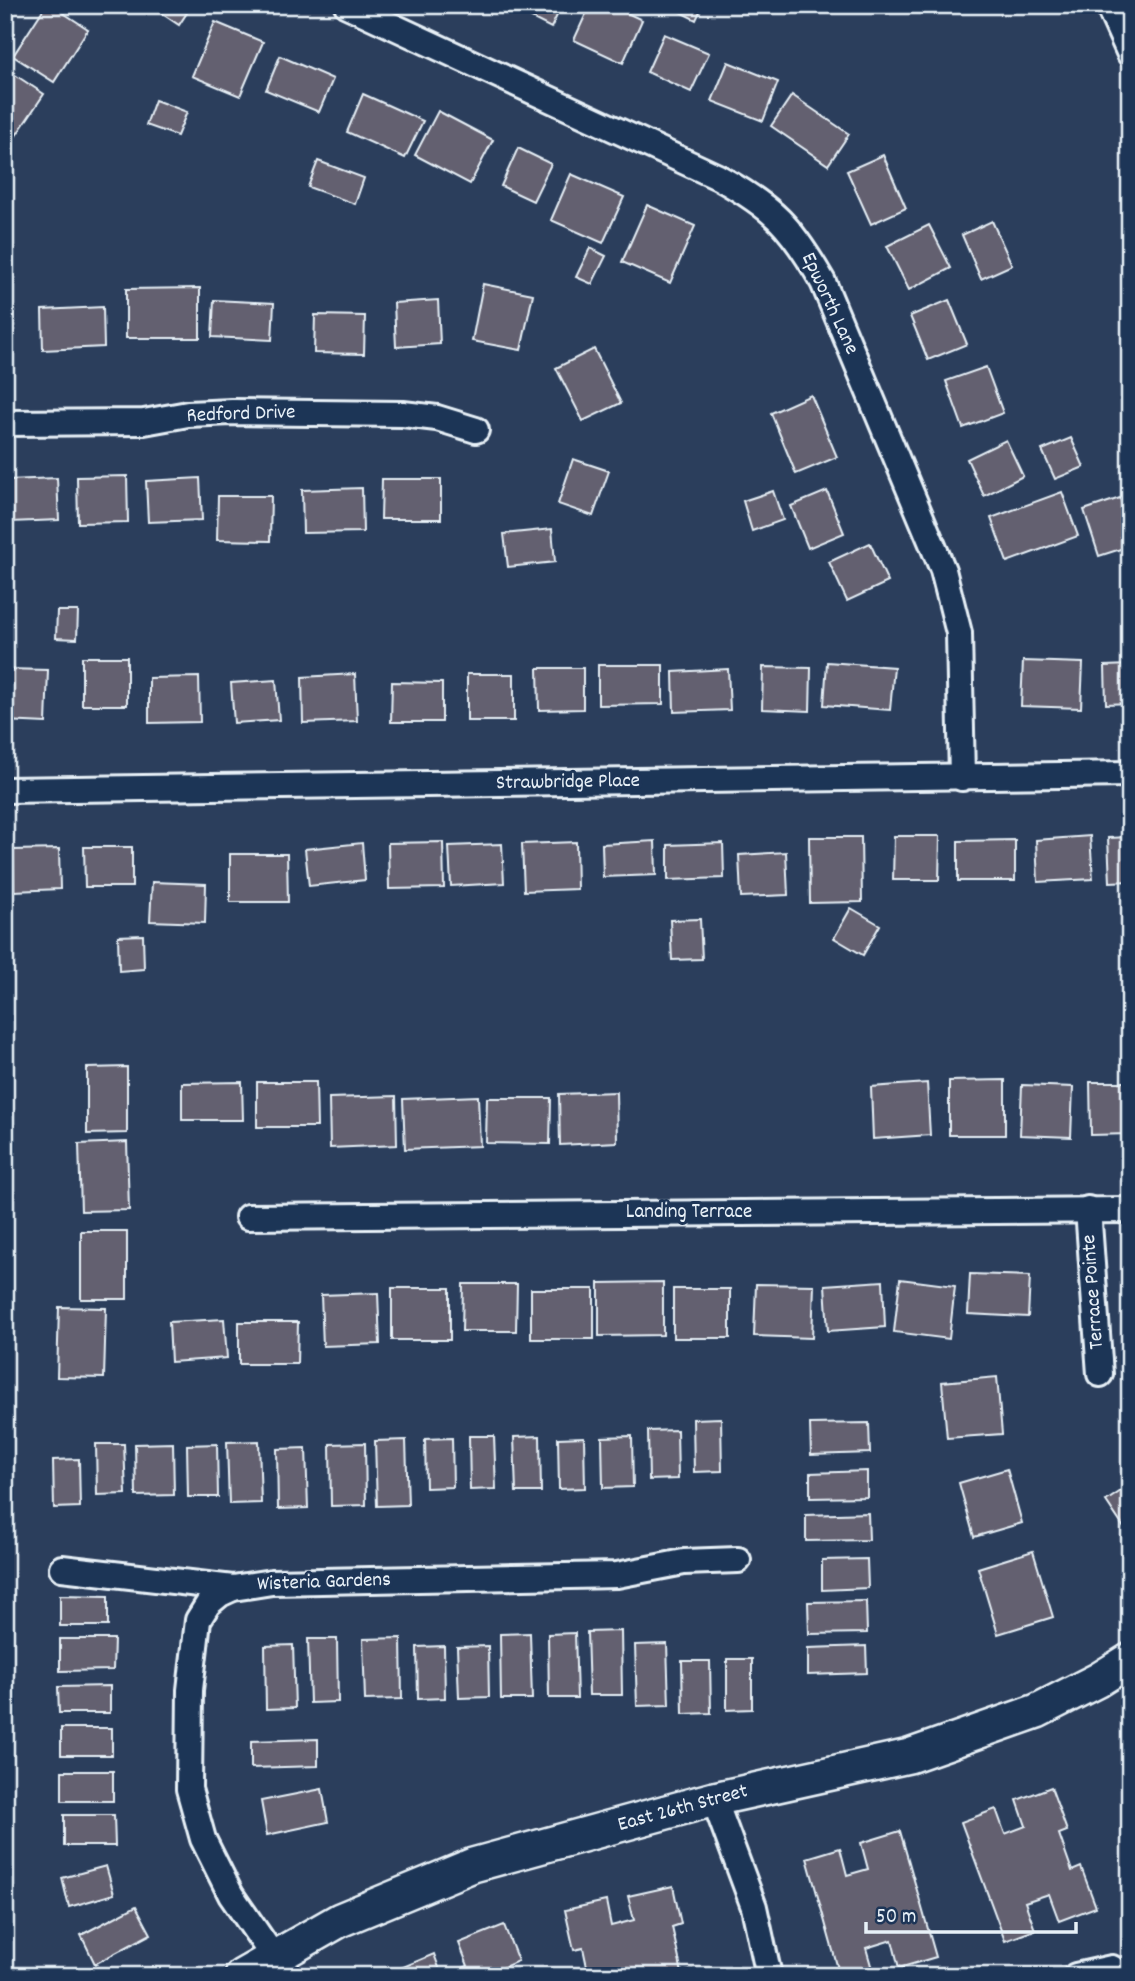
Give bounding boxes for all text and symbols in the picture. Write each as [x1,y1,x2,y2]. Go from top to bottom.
street label: Epworth Lane [792,248,866,360]
street label: Redford Drive [186,398,296,432]
street label: Strawbridge Place [496,767,640,799]
street label: Landing Terrace [626,1198,752,1228]
street label: Terrace Pointe [1075,1234,1113,1350]
street label: Wisteria Gardens [257,1566,391,1600]
street label: East 26th Street [615,1777,752,1841]
scale bar [866,1890,1076,1934]
text: 50 m [876,1903,916,1933]

